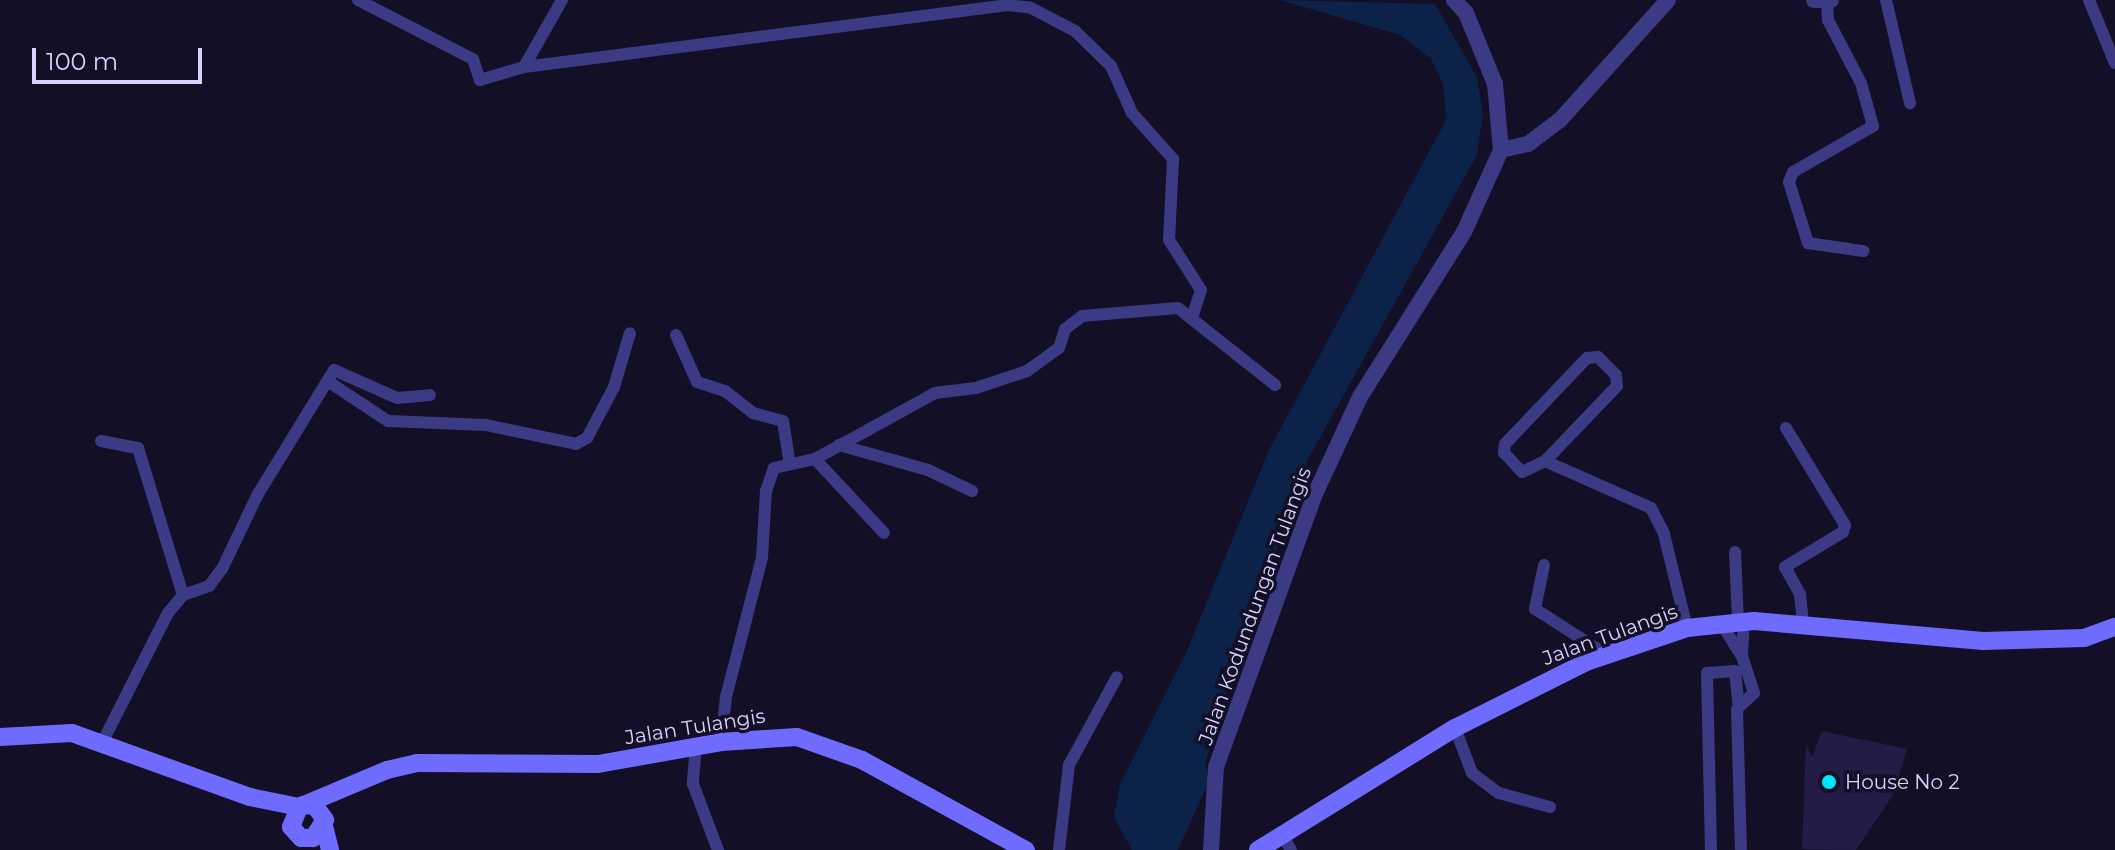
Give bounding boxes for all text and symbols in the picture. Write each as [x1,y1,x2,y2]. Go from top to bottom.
scale bar [36,32,206,82]
text: 100 m [46,47,118,76]
street label: Jalan Kodundungan Tulangis [1194,464,1316,748]
street label: Jalan Tulangis [1539,599,1681,671]
street label: Jalan Tulangis [623,704,767,750]
place label: House No 2 [1845,770,1960,794]
marker: House No 2 [1820,773,1838,791]

